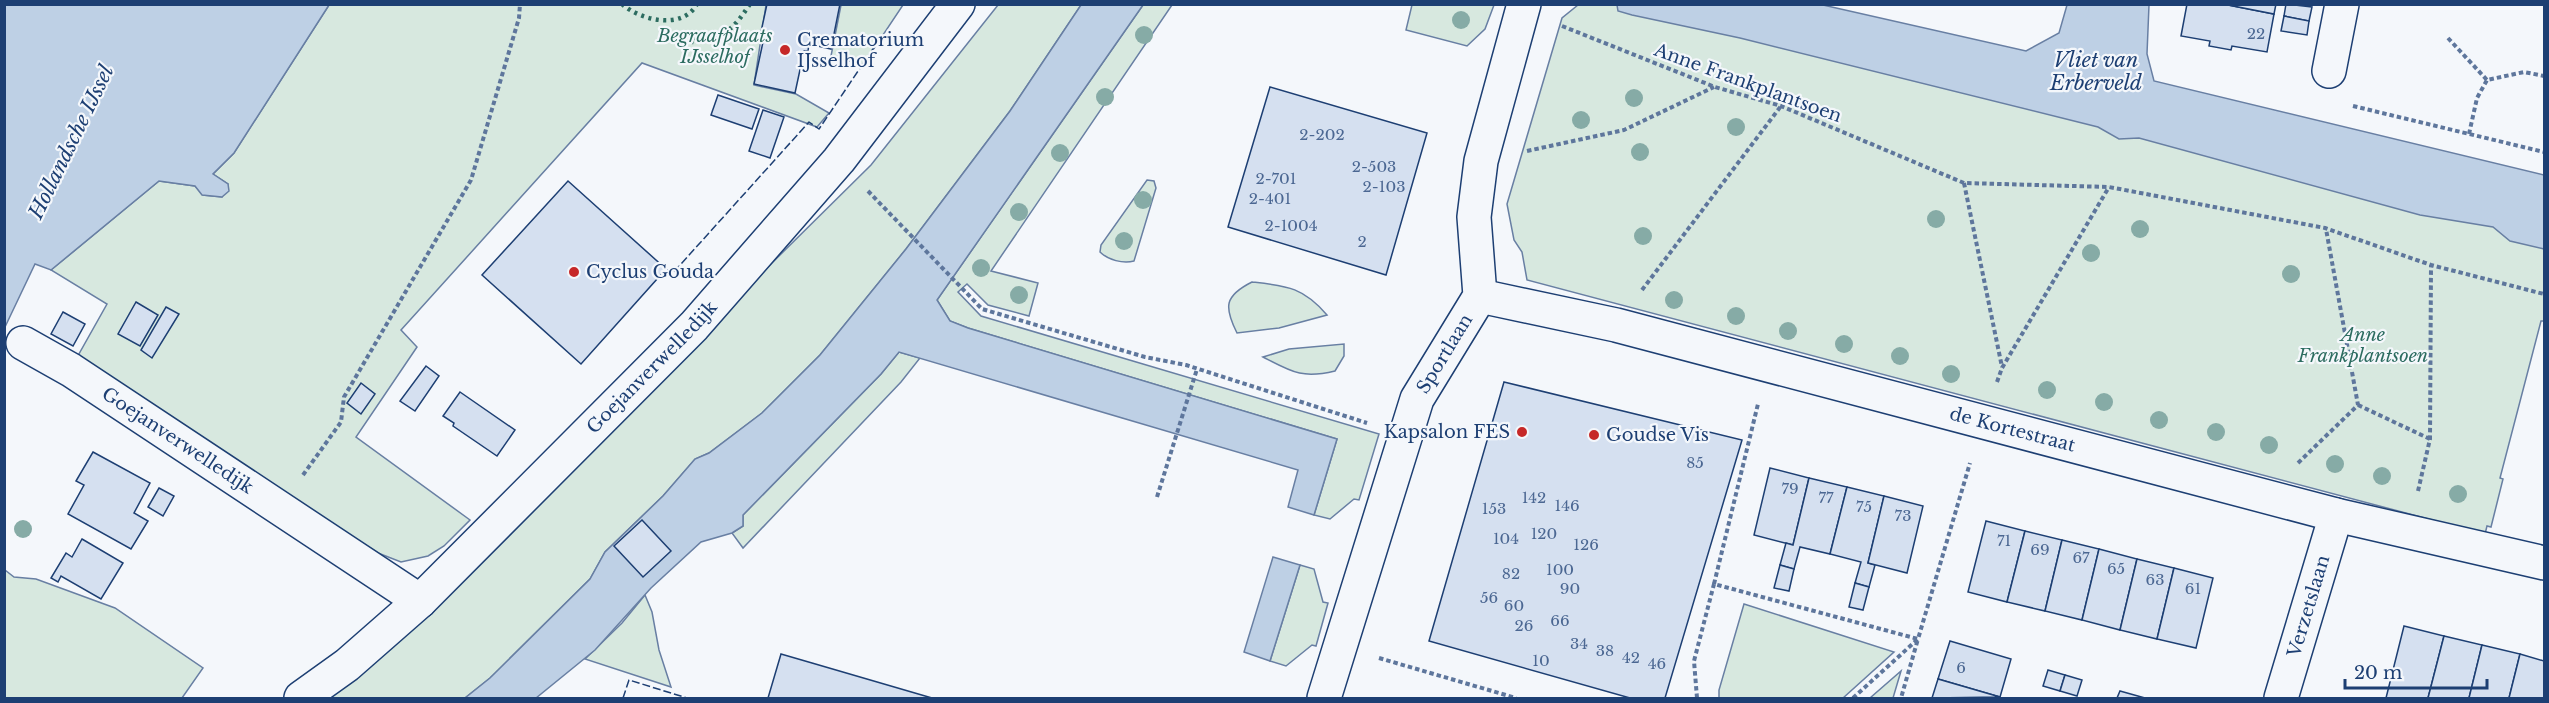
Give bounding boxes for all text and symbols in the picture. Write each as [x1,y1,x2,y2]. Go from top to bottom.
house number: 22 [2247,24,2265,43]
park label: Begraafplaats IJsselhof [656,25,773,68]
place label: Crematorium IJsselhof [797,29,924,72]
street label: Anne Frankplantsoen [1650,38,1845,127]
marker: Crematorium IJsselhof [778,43,792,57]
water label: Vliet van Erberveld [2049,48,2142,95]
water label: Hollandsche IJssel [23,61,119,224]
house number: 2-202 [1299,125,1345,144]
house number: 2-503 [1352,157,1396,176]
house number: 2-701 [1256,169,1296,188]
house number: 2-103 [1363,177,1405,196]
house number: 2-401 [1249,189,1291,208]
house number: 2-1004 [1264,216,1318,235]
house number: 2 [1357,232,1367,251]
place label: Cyclus Gouda [586,261,714,283]
marker: Cyclus Gouda [567,265,581,279]
street label: Goejanverwelledijk [582,296,722,438]
street label: Sportlaan [1412,310,1477,398]
park label: Anne Frankplantsoen [2297,324,2428,367]
street label: Goejanverwelledijk [98,383,258,499]
street label: de Kortestraat [1947,402,2078,457]
place label: Kapsalon FES [1384,421,1510,443]
place label: Goudse Vis [1606,424,1709,446]
marker: Kapsalon FES [1515,425,1529,439]
marker: Goudse Vis [1587,428,1601,442]
house number: 85 [1686,453,1704,472]
house number: 79 [1781,479,1799,498]
house number: 142 [1522,488,1546,507]
house number: 77 [1818,488,1834,507]
house number: 146 [1554,496,1580,515]
house number: 75 [1856,497,1872,516]
house number: 153 [1482,499,1506,518]
house number: 73 [1895,506,1911,525]
house number: 120 [1531,524,1557,543]
house number: 104 [1493,529,1519,548]
house number: 71 [1997,531,2011,550]
house number: 126 [1573,535,1599,554]
house number: 69 [2030,540,2050,559]
house number: 67 [2072,548,2090,567]
street label: Verzetslaan [2283,553,2334,661]
house number: 65 [2107,559,2125,578]
house number: 100 [1546,560,1574,579]
house number: 82 [1502,564,1520,583]
house number: 63 [2146,570,2164,589]
house number: 90 [1560,579,1580,598]
house number: 61 [2185,579,2201,598]
house number: 56 [1480,588,1498,607]
house number: 60 [1504,596,1524,615]
house number: 66 [1550,611,1570,630]
house number: 26 [1515,616,1533,635]
house number: 34 [1570,634,1588,653]
house number: 38 [1596,641,1614,660]
house number: 42 [1622,648,1640,667]
house number: 10 [1532,651,1550,670]
scale bar [2345,652,2488,690]
house number: 46 [1648,654,1666,673]
house number: 6 [1956,658,1966,677]
text: 20 m [2354,662,2402,684]

